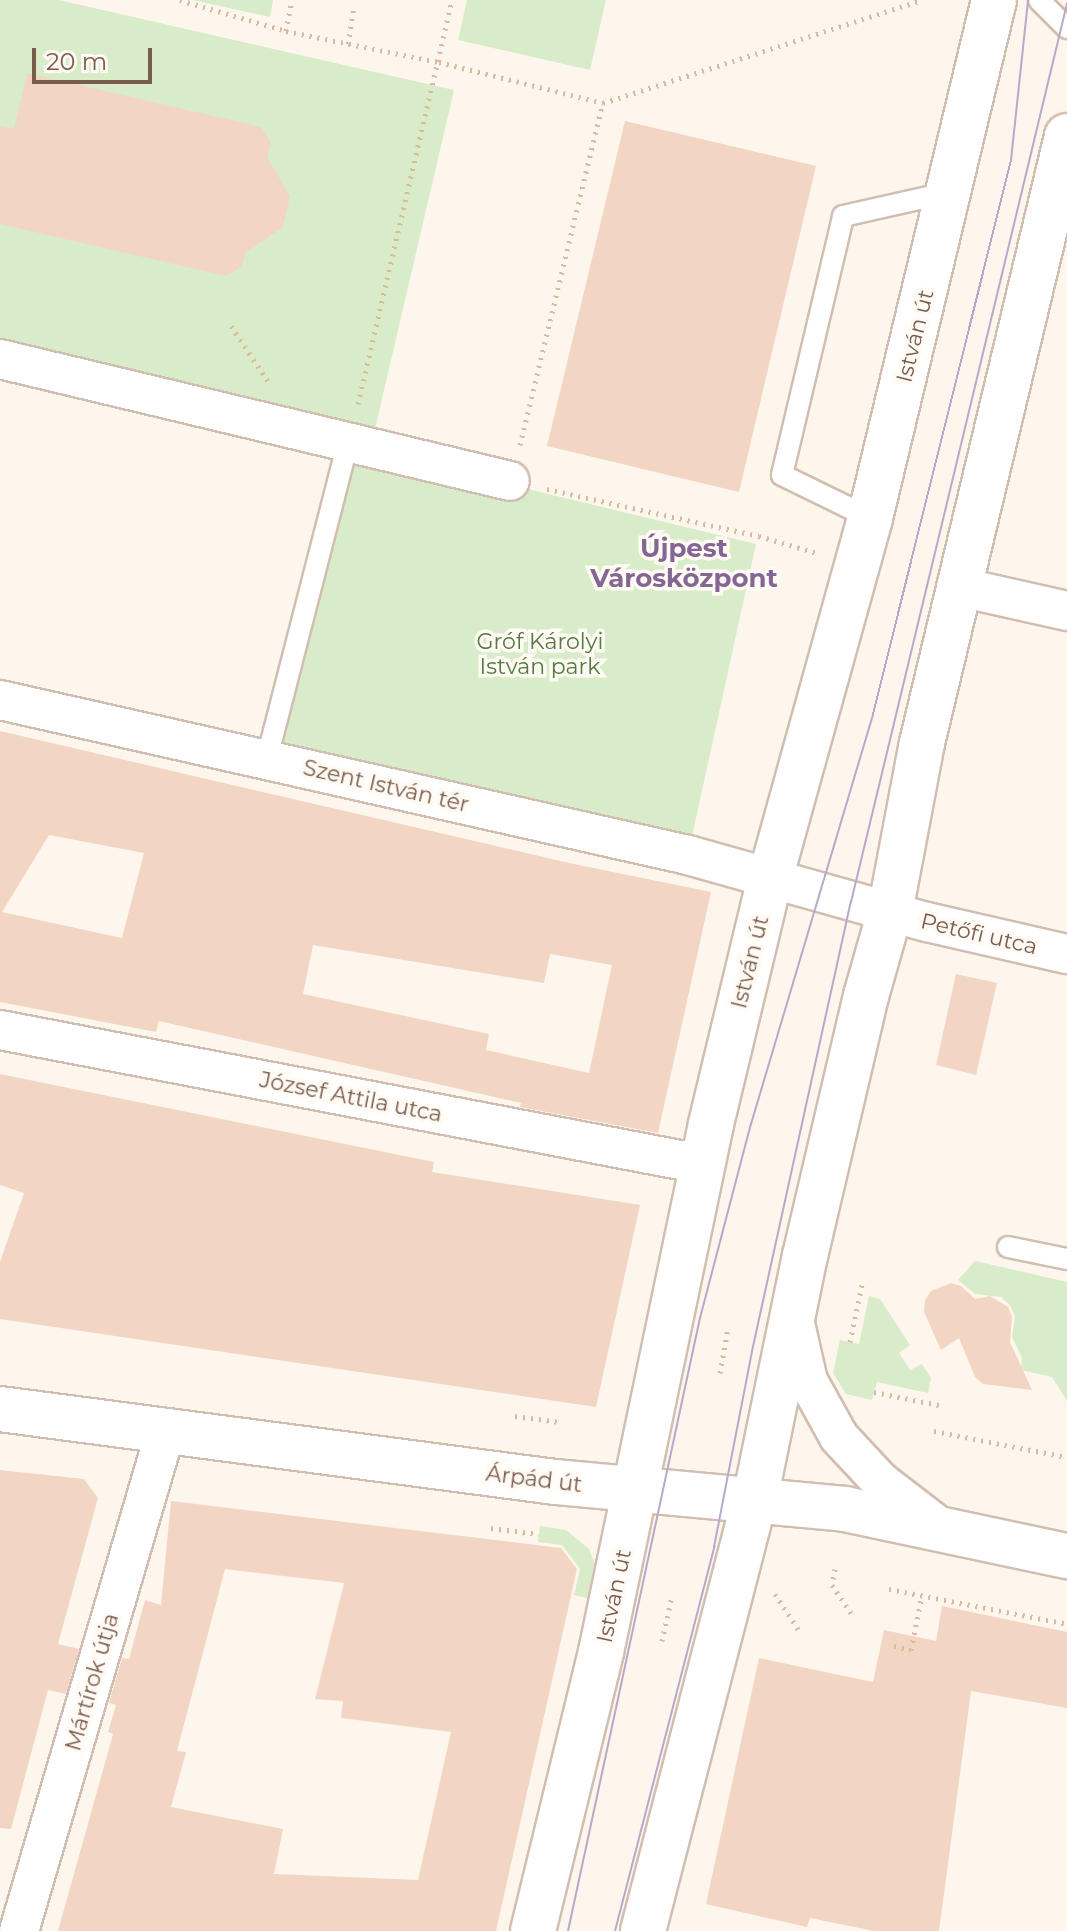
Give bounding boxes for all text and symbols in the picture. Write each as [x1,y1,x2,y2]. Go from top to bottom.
scale bar [36,32,156,82]
text: 20 m [46,47,107,76]
street label: István út [891,287,939,385]
district label: Újpest Városközpont [590,533,778,594]
park label: Gróf Károlyi István park [477,628,603,680]
street label: Szent István tér [301,754,471,818]
street label: Petőfi utca [918,908,1040,960]
street label: István út [726,913,774,1011]
street label: József Attila utca [257,1066,445,1128]
street label: Árpád út [484,1460,584,1498]
street label: István út [591,1547,637,1645]
street label: Mártírok útja [60,1610,124,1754]

